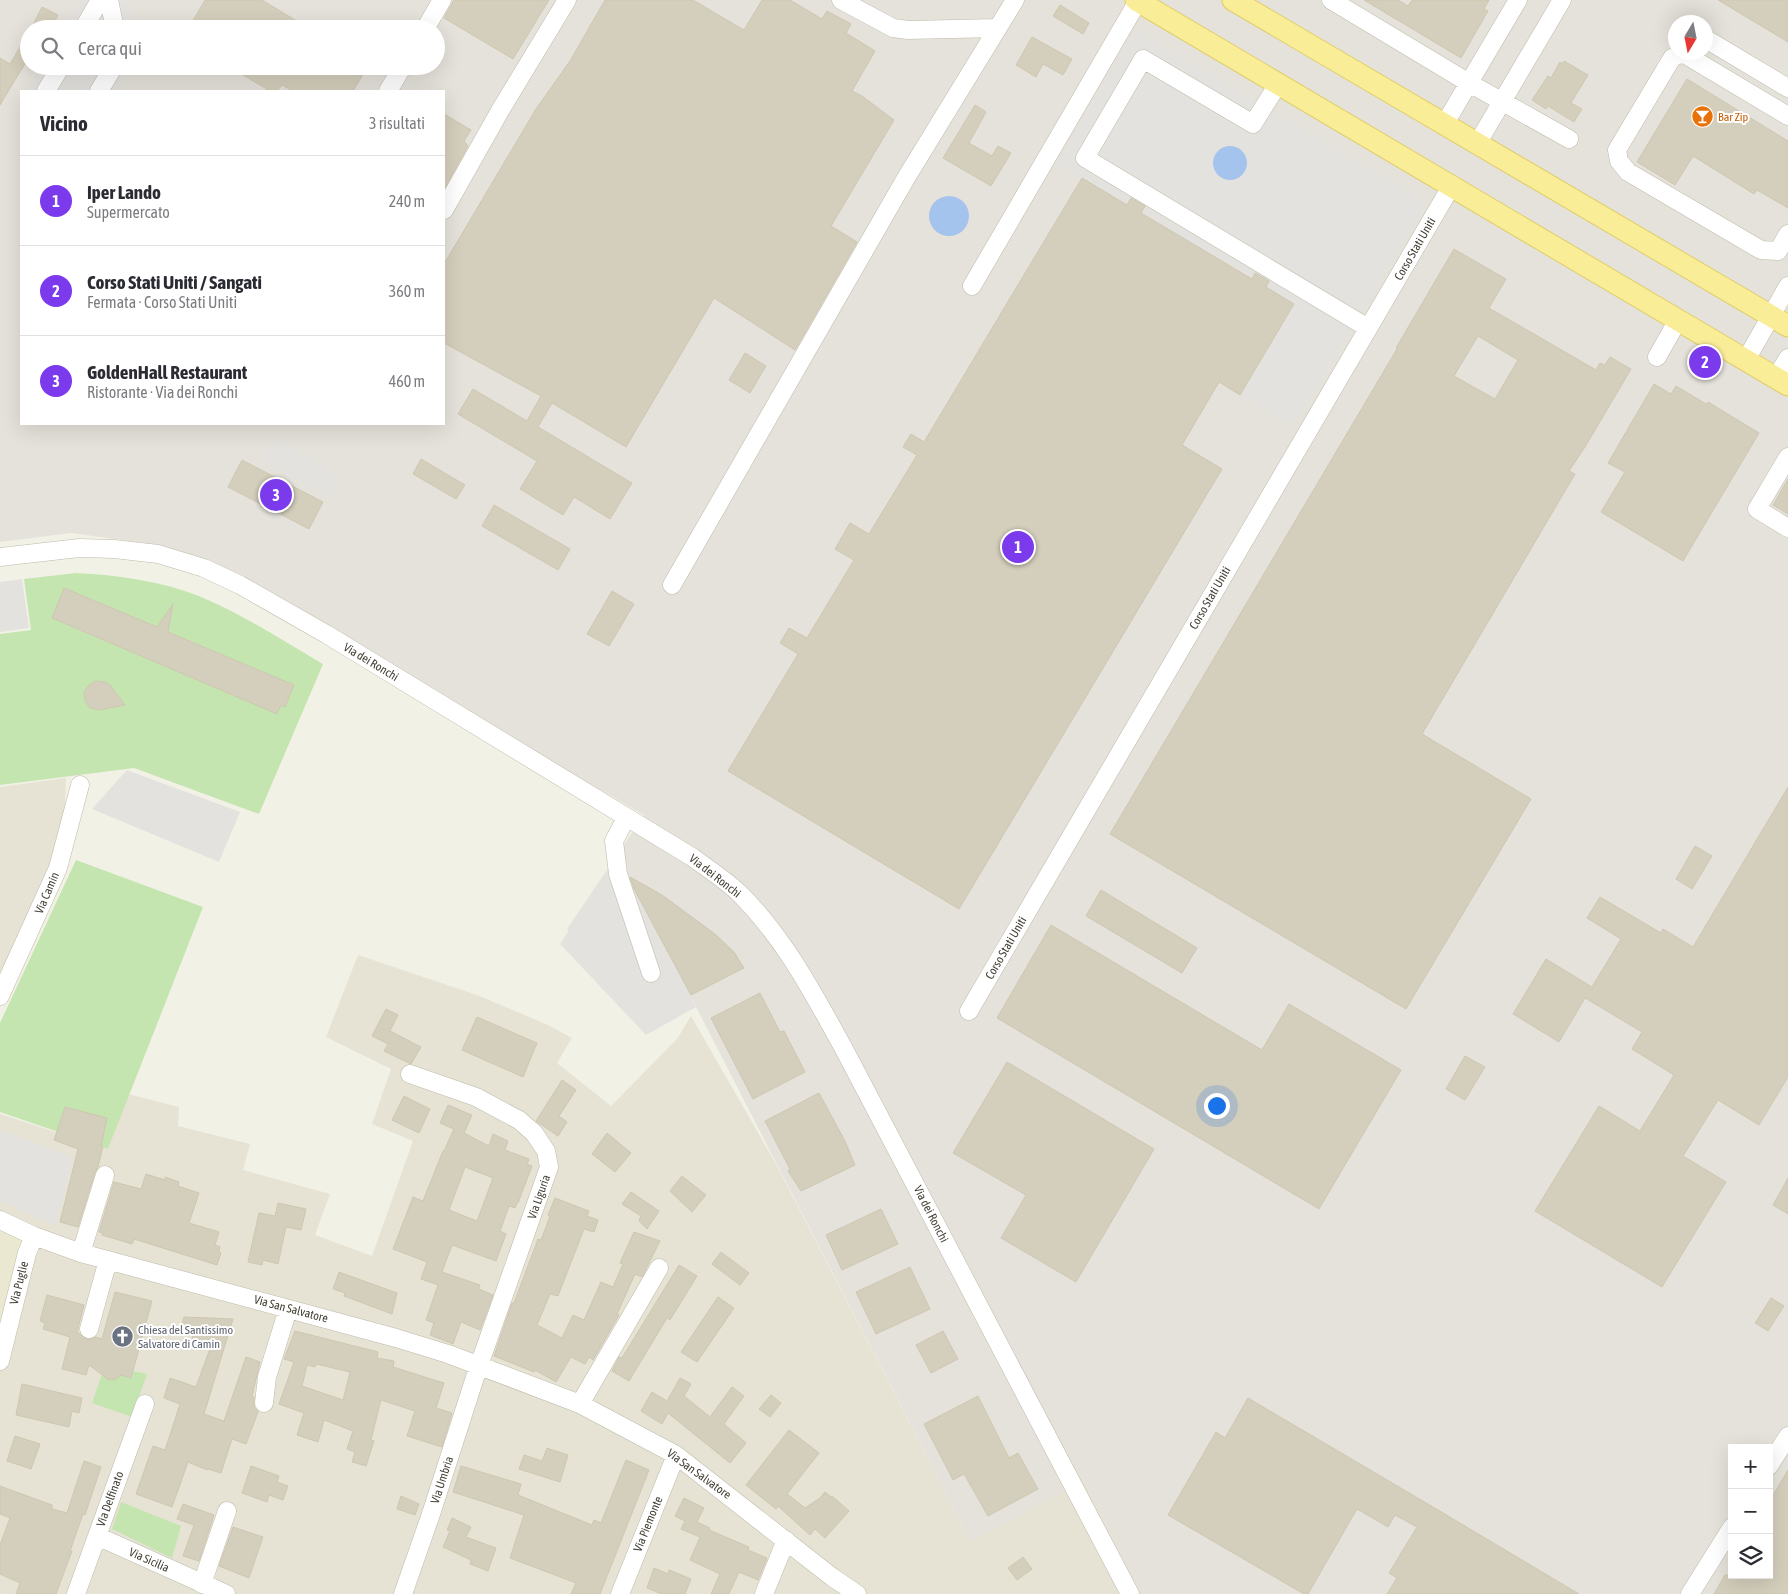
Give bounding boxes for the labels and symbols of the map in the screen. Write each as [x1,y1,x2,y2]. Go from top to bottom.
north arrow [1668,15,1713,60]
bar icon: Bar Zip [1690,105,1714,129]
place label: Bar Zip [1718,110,1749,124]
street label: Corso Stati Uniti [1391,215,1439,283]
pin: 2 [1689,343,1721,381]
pin: 3 [260,476,292,514]
pin: 1 [1002,528,1034,566]
street label: Corso Stati Uniti [1186,564,1234,632]
street label: Via dei Ronchi [341,640,401,684]
street label: Via dei Ronchi [686,851,744,901]
street label: Via Camin [32,870,62,916]
street label: Corso Stati Uniti [982,914,1030,982]
your location [1204,1093,1230,1119]
street label: Via Liguria [525,1173,553,1221]
street label: Via dei Ronchi [911,1183,951,1245]
street label: Via Puglie [7,1260,31,1306]
street label: Via San Salvatore [252,1292,330,1326]
place label: Chiesa del Santissimo Salvatore di Camin [138,1323,233,1351]
church icon: Chiesa del Santissimo Salvatore di Camin [110,1325,134,1349]
street label: Via San Salvatore [664,1446,734,1502]
street label: Via Umbria [428,1454,456,1506]
street label: Via Delfinato [94,1469,127,1528]
street label: Via Piemonte [631,1494,665,1554]
street label: Via Sicilia [127,1545,171,1575]

